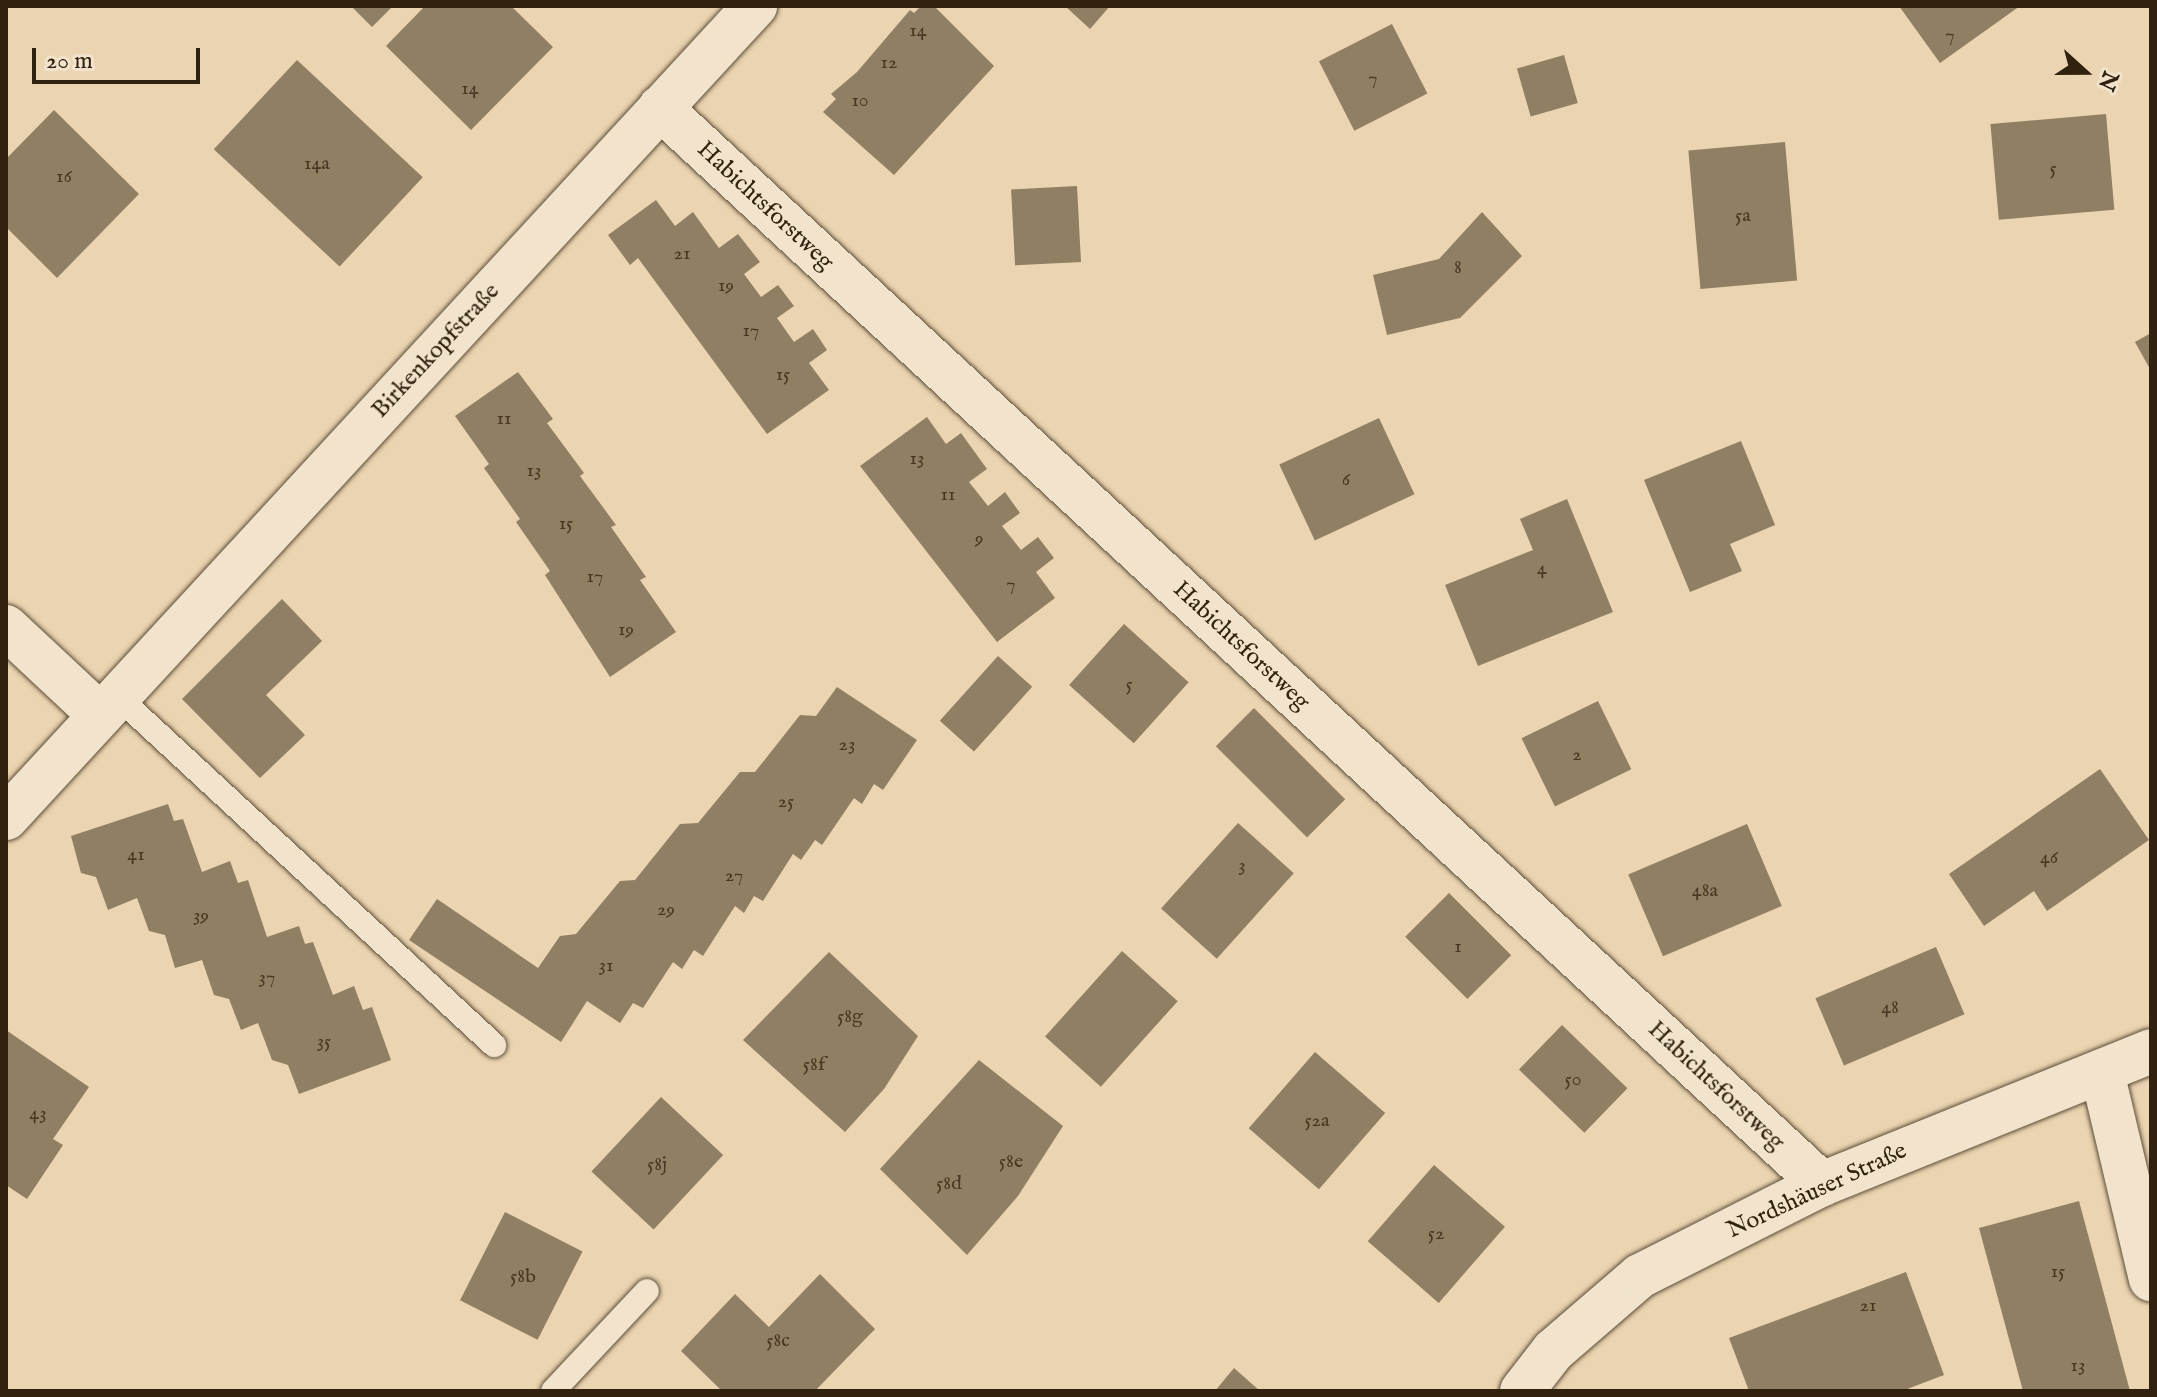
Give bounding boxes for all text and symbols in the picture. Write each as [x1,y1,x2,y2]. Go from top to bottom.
house number: 14 [909,18,927,42]
house number: 7 [1945,23,1955,47]
scale bar [36,32,204,82]
north arrow [2045,32,2125,112]
text: 20 m [46,46,93,77]
house number: 12 [881,50,897,74]
house number: 7 [1368,66,1378,90]
text: N [2091,67,2124,95]
house number: 14 [461,76,479,100]
house number: 10 [851,88,869,112]
street label: Habichtsforstweg [691,135,839,277]
house number: 14a [304,151,330,175]
house number: 5 [2049,156,2057,180]
house number: 16 [56,164,72,188]
house number: 5a [1735,203,1751,227]
house number: 21 [674,241,690,265]
house number: 8 [1454,255,1462,279]
house number: 19 [718,273,734,297]
street label: Birkenkopfstraße [366,278,506,424]
house number: 17 [743,318,759,342]
house number: 15 [776,362,790,386]
house number: 11 [497,406,511,430]
house number: 13 [910,446,924,470]
house number: 13 [527,458,541,482]
house number: 6 [1342,467,1350,491]
house number: 11 [941,482,955,506]
house number: 15 [559,511,573,535]
house number: 9 [975,526,983,550]
house number: 4 [1537,556,1547,580]
house number: 17 [587,564,603,588]
house number: 7 [1006,572,1016,596]
street label: Habichtsforstweg [1167,575,1315,717]
house number: 19 [618,617,634,641]
house number: 5 [1125,672,1133,696]
house number: 23 [839,732,855,756]
house number: 2 [1572,742,1582,766]
house number: 25 [778,789,794,813]
house number: 41 [127,842,145,866]
house number: 46 [2040,845,2058,869]
house number: 3 [1238,853,1246,877]
house number: 27 [725,863,743,887]
house number: 48a [1692,878,1718,902]
house number: 29 [657,897,675,921]
house number: 39 [193,903,209,927]
house number: 1 [1454,934,1462,958]
house number: 31 [599,953,613,977]
house number: 37 [259,965,275,989]
house number: 48 [1881,995,1899,1019]
house number: 58g [837,1004,863,1028]
street label: Habichtsforstweg [1642,1015,1790,1157]
house number: 35 [317,1029,331,1053]
house number: 58f [803,1052,825,1076]
house number: 50 [1565,1067,1581,1091]
house number: 43 [29,1101,47,1125]
house number: 52a [1304,1108,1330,1132]
street label: Nordshäuser Straße [1722,1137,1912,1245]
house number: 58e [999,1149,1023,1173]
house number: 58j [647,1152,667,1176]
house number: 58d [936,1171,962,1195]
house number: 52 [1428,1221,1444,1245]
house number: 15 [2051,1259,2065,1283]
house number: 58b [510,1264,536,1288]
house number: 21 [1860,1293,1876,1317]
house number: 58c [766,1328,790,1352]
house number: 13 [2071,1353,2085,1377]

